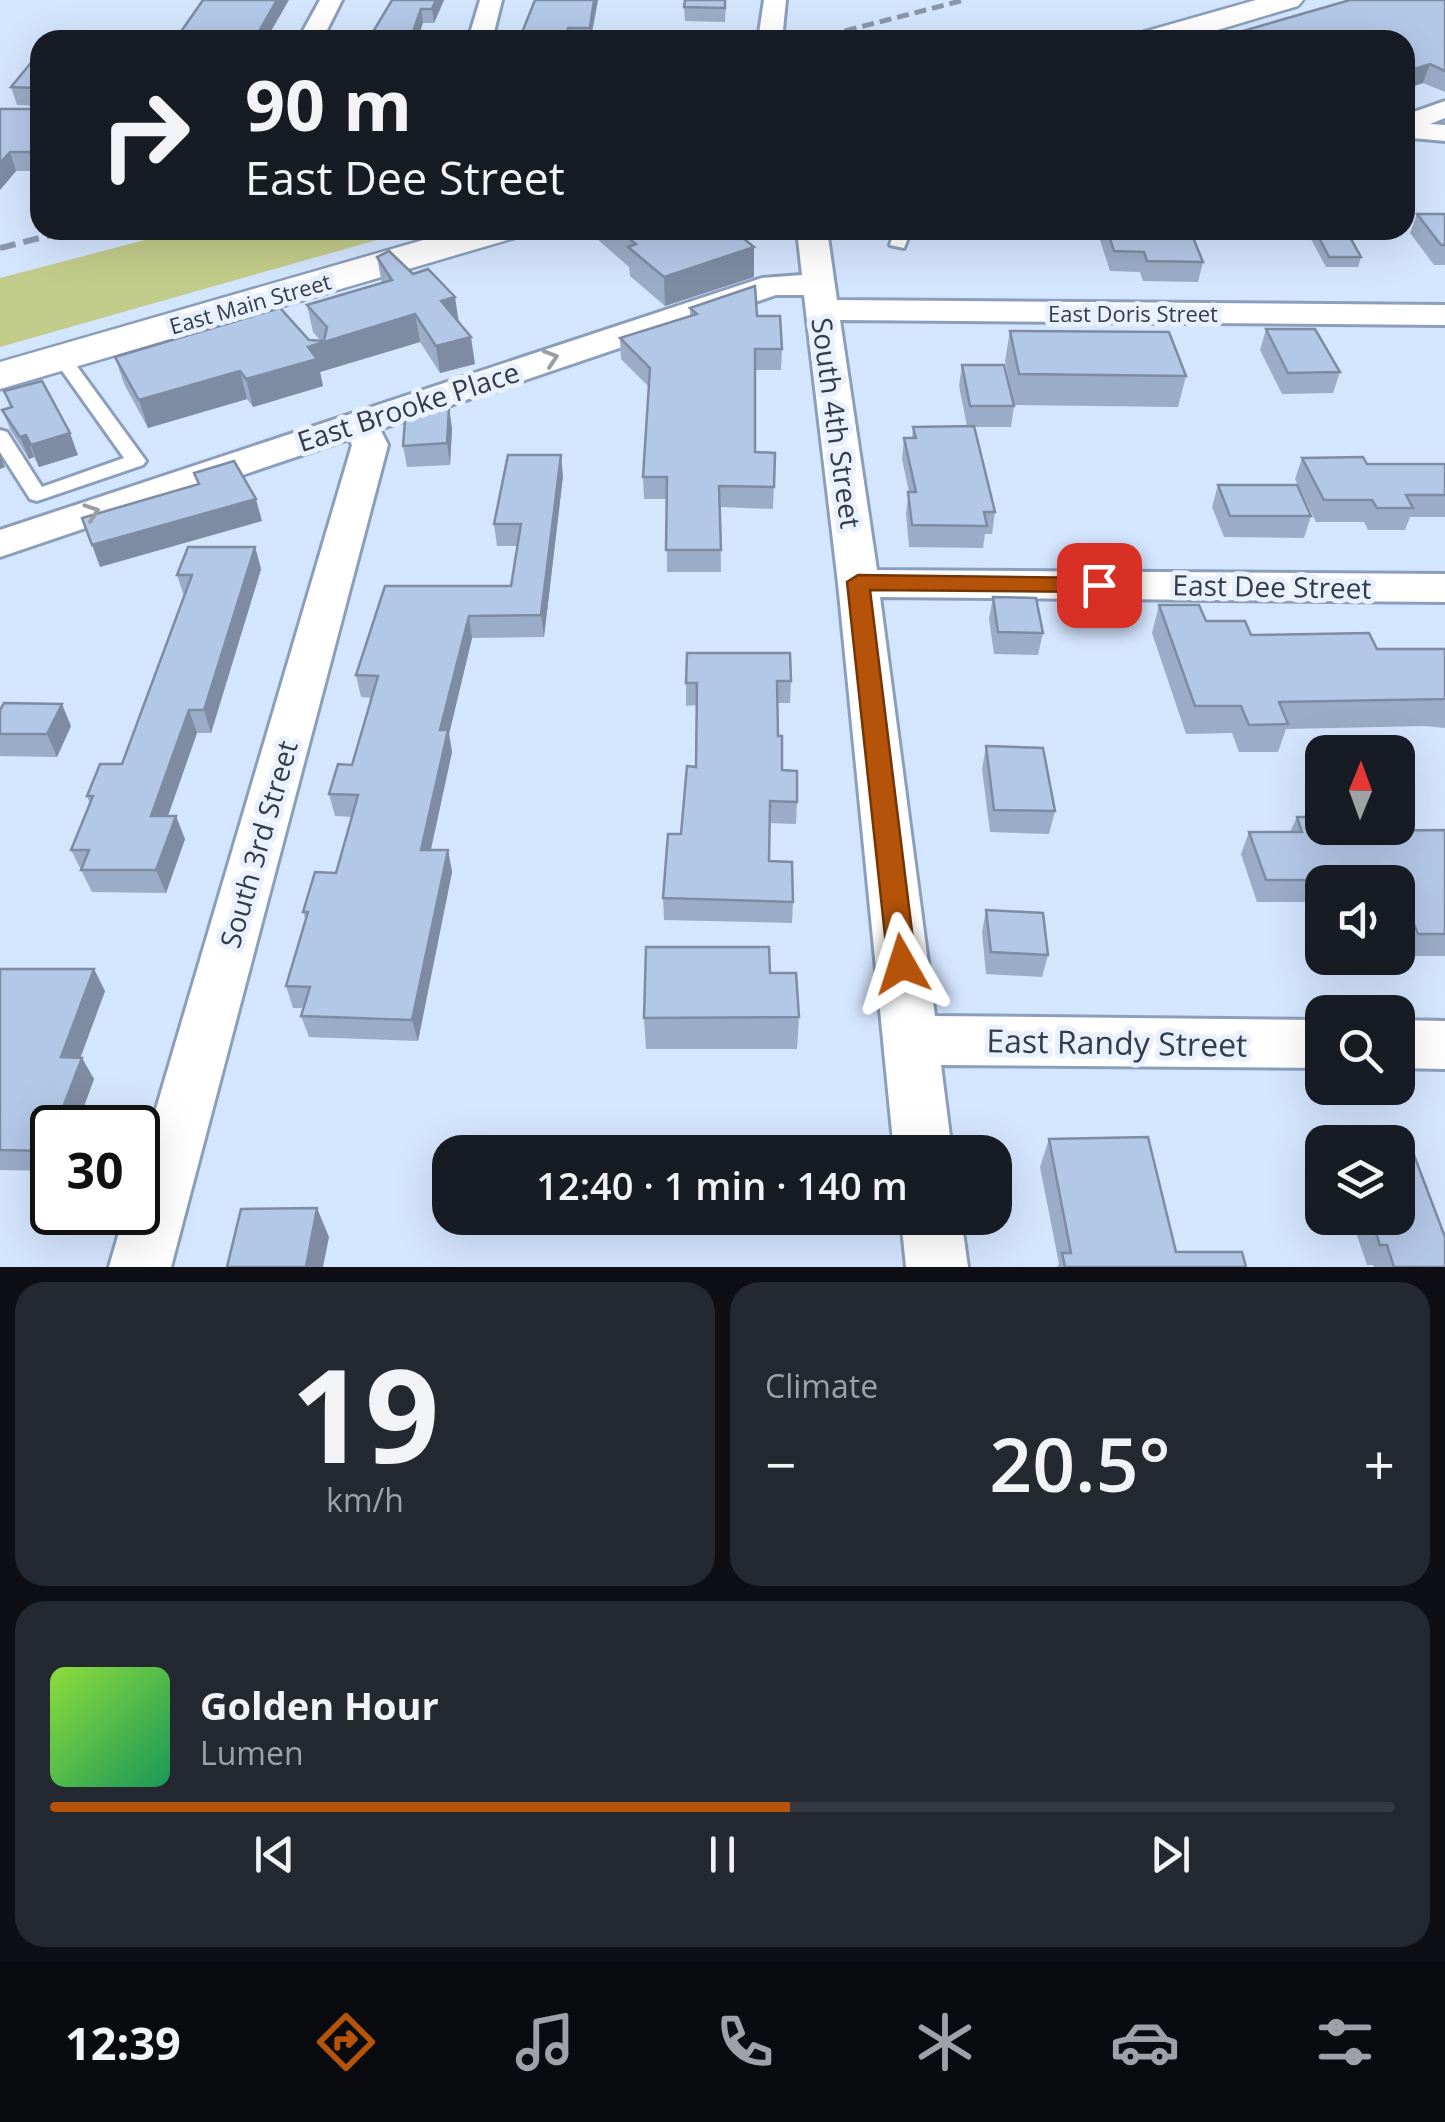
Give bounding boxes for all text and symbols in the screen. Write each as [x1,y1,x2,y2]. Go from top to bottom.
text: 90 m [245,56,412,152]
icon: right [80,70,210,200]
text: East Dee Street [245,147,565,208]
street label: East Main Street [166,266,334,340]
street label: East Doris Street [1048,298,1218,328]
street label: South 4th Street [803,315,871,531]
one-way arrow [541,350,558,370]
street label: East Brooke Place [292,352,524,460]
one-way arrow [83,504,100,524]
pin [1057,543,1142,628]
icon: arrive [1072,558,1127,613]
street label: East Dee Street [1172,565,1372,607]
north arrow [1305,735,1415,845]
map controls [1305,735,1415,1235]
street label: South 3rd Street [210,736,306,952]
button: sound [1305,865,1415,975]
position arrow [850,912,954,1016]
button: search [1305,995,1415,1105]
street label: East Randy Street [986,1018,1248,1066]
speed limit sign: 30 [30,1105,160,1235]
button: layers [1305,1125,1415,1235]
text: 12:40 · 1 min · 140 m [536,1159,908,1211]
text: 19 [291,1324,439,1501]
text: Climate [765,1364,878,1407]
text: 20.5° [989,1412,1171,1514]
text: − [765,1426,796,1501]
text: + [1364,1426,1395,1501]
text: km/h [326,1478,404,1521]
text: Golden Hour [200,1679,439,1731]
text: Lumen [200,1731,304,1774]
icon: previous [247,1827,302,1882]
icon: pause [695,1827,750,1882]
icon: next [1143,1827,1198,1882]
icon: directions [311,2007,381,2077]
icon: music [510,2007,580,2077]
icon: phone [710,2007,780,2077]
icon: climate [910,2007,980,2077]
icon: car [1110,2007,1180,2077]
icon: filters [1310,2007,1380,2077]
text: 12:39 [65,2012,181,2073]

